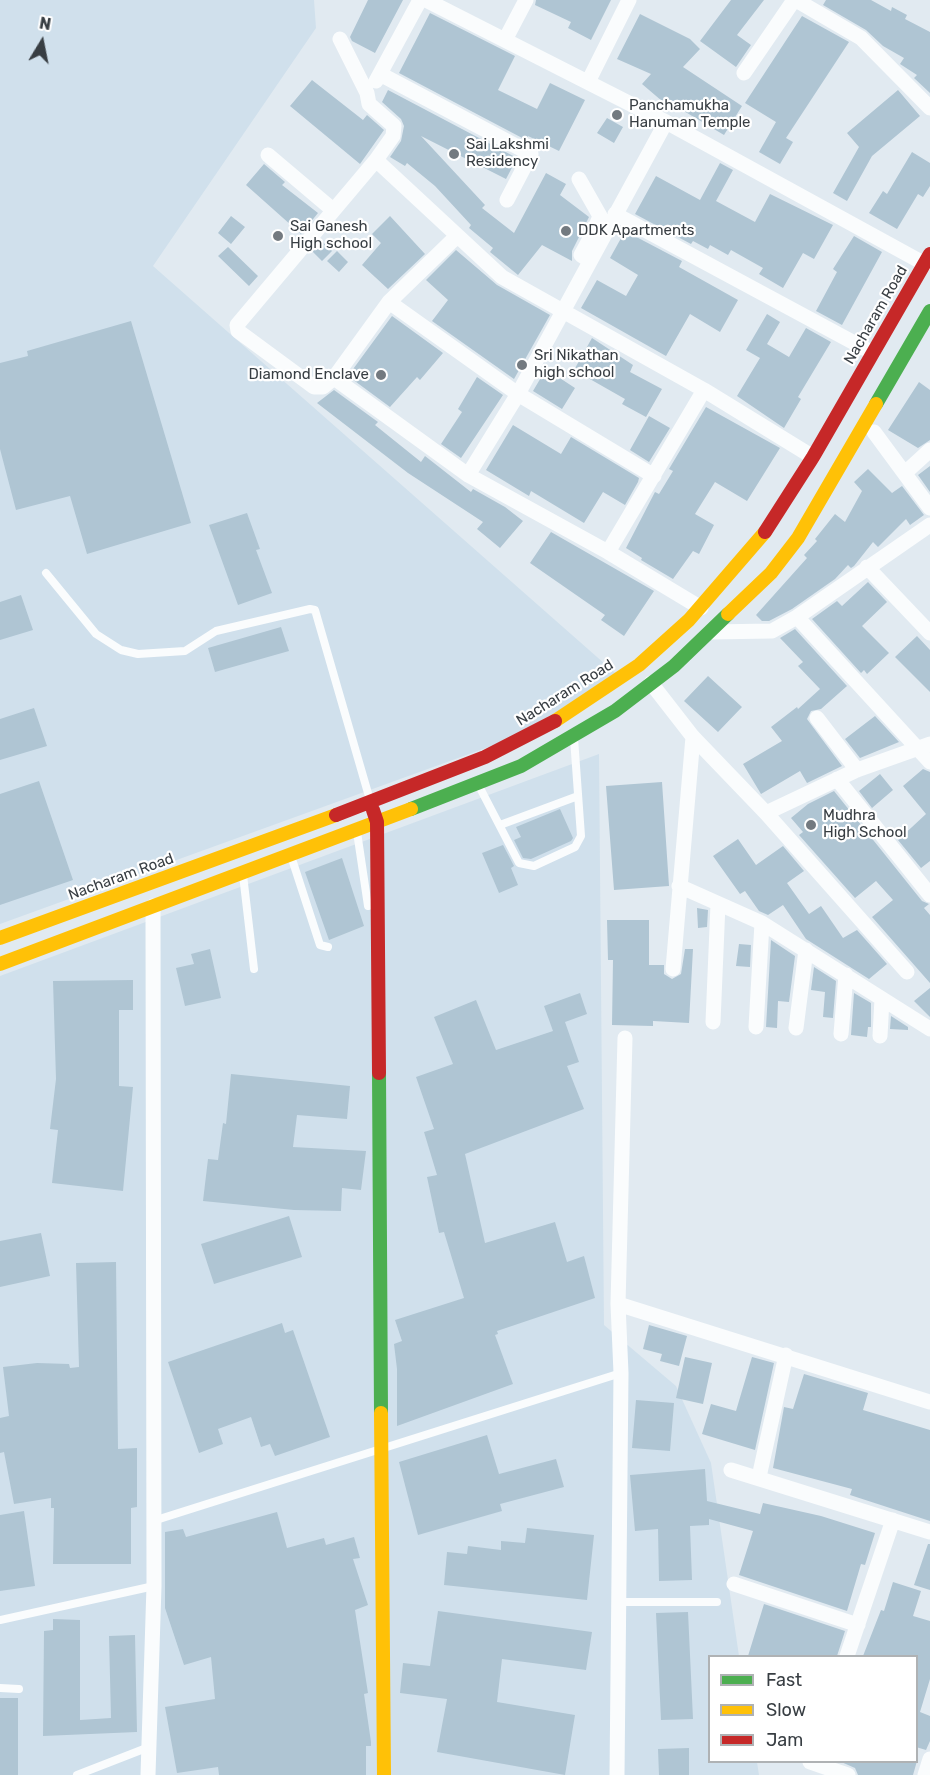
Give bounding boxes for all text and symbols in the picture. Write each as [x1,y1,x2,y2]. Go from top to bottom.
north arrow [12,12,72,72]
text: N [38,13,53,34]
place label: Panchamukha Hanuman Temple [629,97,750,132]
marker: Panchamukha Hanuman Temple [610,108,624,122]
place label: Sai Lakshmi Residency [466,136,549,171]
marker: Sai Lakshmi Residency [447,147,461,161]
place label: Sai Ganesh High school [290,218,372,253]
place label: DDK Apartments [578,222,694,240]
marker: DDK Apartments [559,224,573,238]
marker: Sai Ganesh High school [271,229,285,243]
street label: Nacharam Road [841,263,911,367]
place label: Sri Nikathan high school [534,347,619,382]
marker: Sri Nikathan high school [515,358,529,372]
place label: Diamond Enclave [248,366,369,384]
marker: Diamond Enclave [374,368,388,382]
street label: Nacharam Road [513,656,617,730]
place label: Mudhra High School [823,807,907,842]
marker: Mudhra High School [804,818,818,832]
street label: Nacharam Road [66,850,176,904]
legend [708,1655,918,1763]
text: Fast [766,1669,802,1691]
text: Slow [766,1699,806,1721]
text: Jam [766,1729,803,1751]

